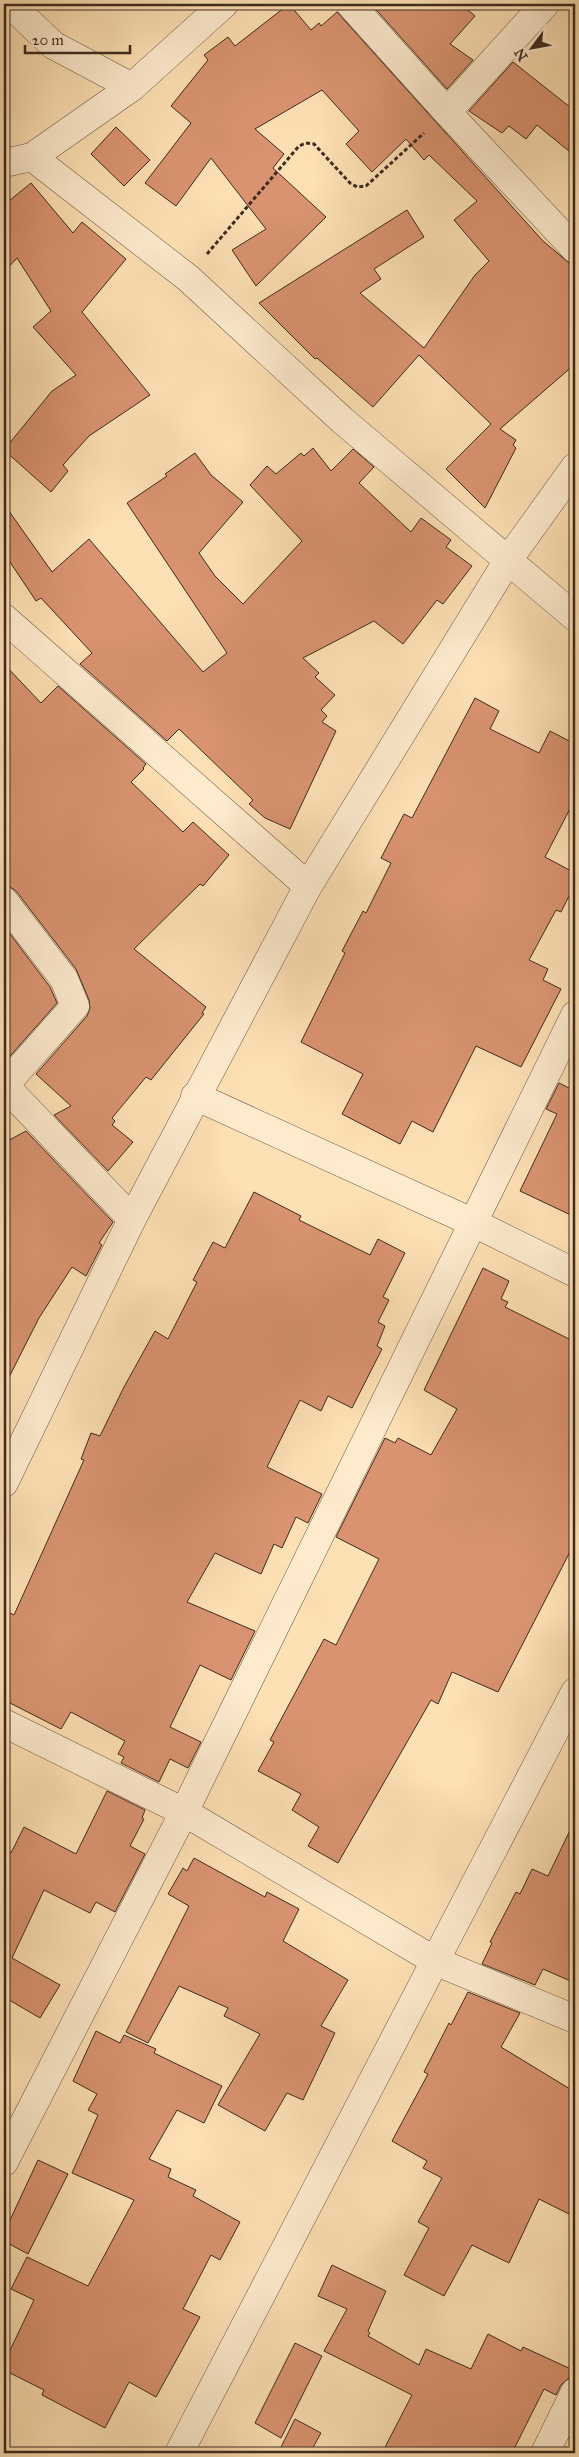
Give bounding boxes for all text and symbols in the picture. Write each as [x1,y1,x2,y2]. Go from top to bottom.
scale bar [25,22,130,54]
north arrow [506,22,556,72]
text: 20 m [32,31,64,49]
text: N [511,45,532,64]

